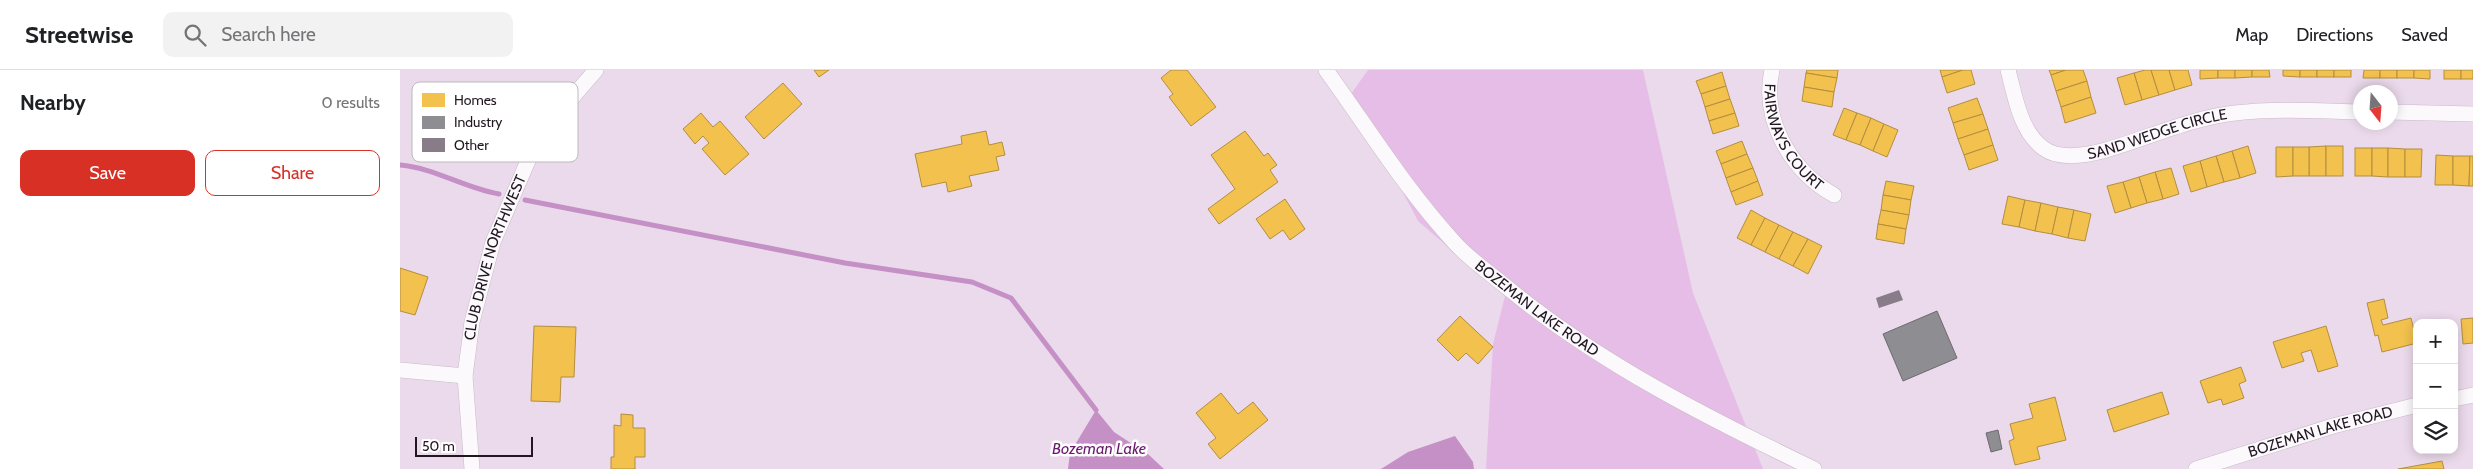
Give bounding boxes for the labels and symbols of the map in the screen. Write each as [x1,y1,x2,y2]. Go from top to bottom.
legend [412,82,578,162]
street label: FAIRWAYS COURT [1761,83,1827,194]
north arrow [2353,85,2398,130]
text: Homes [454,91,497,109]
street label: SAND WEDGE CIRCLE [2086,105,2228,163]
text: Industry [454,113,502,131]
text: Other [454,136,489,154]
street label: CLUB DRIVE NORTHWEST [461,172,530,341]
street label: BOZEMAN LAKE ROAD [1471,257,1602,360]
street label: BOZEMAN LAKE ROAD [2246,402,2395,461]
scale bar [415,434,532,457]
water label: Bozeman Lake [1052,439,1146,458]

